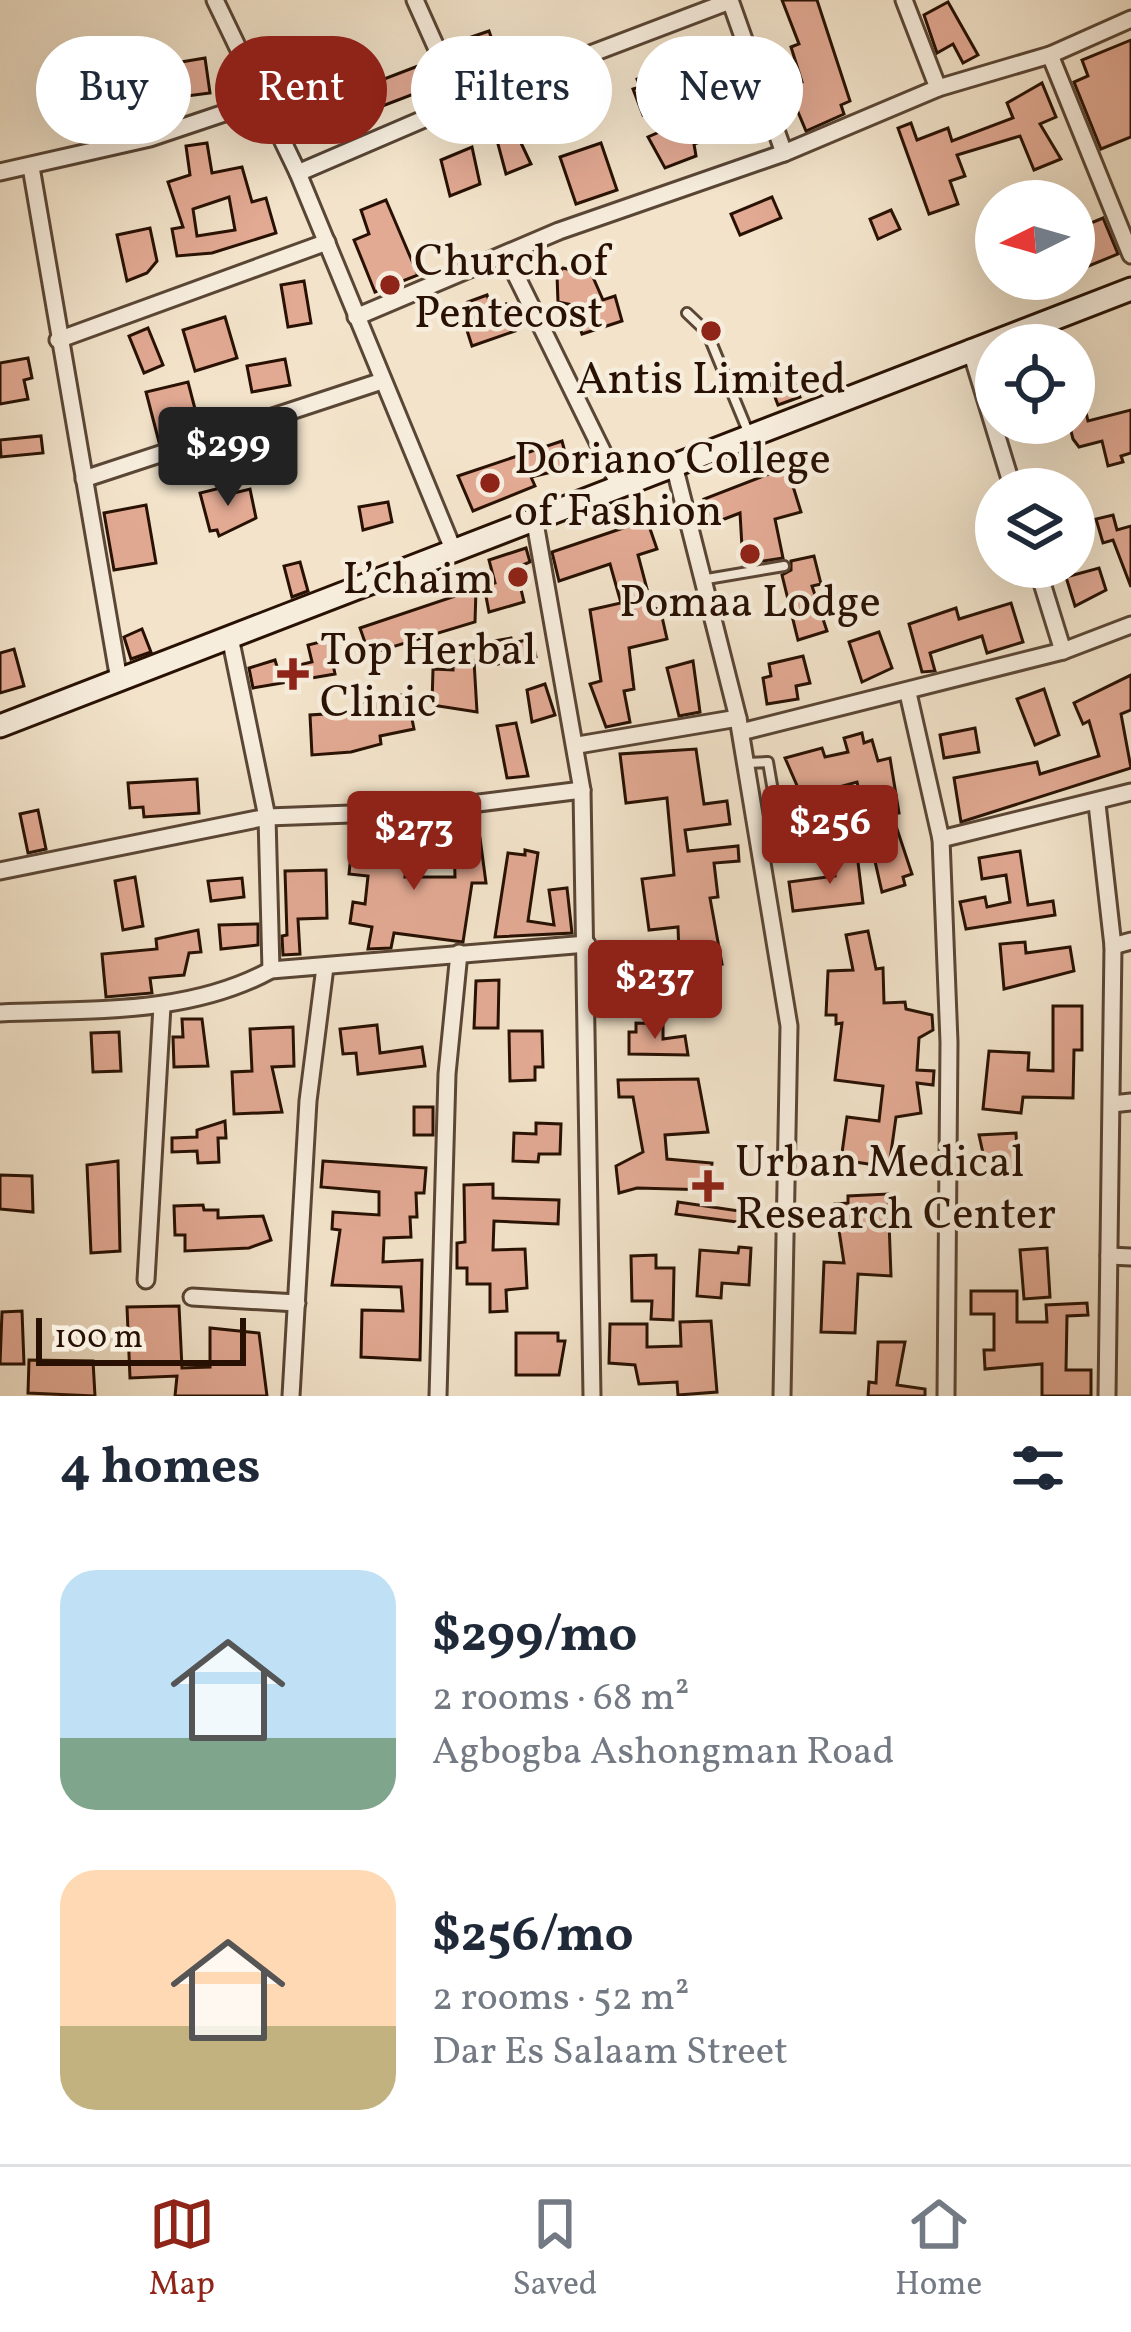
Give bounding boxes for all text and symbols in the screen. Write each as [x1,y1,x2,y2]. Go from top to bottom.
chip: Buy [36,36,191,144]
chip: Rent [215,36,387,144]
chip: Filters [411,36,612,144]
chip: New [636,36,803,144]
north arrow [975,180,1095,300]
map controls [975,180,1095,588]
place label: Church of Pentecost [414,232,612,347]
marker: Church of Pentecost [377,272,403,298]
marker: Antis Limited [698,318,724,344]
button: locate [975,324,1095,444]
place label: Antis Limited [576,350,846,413]
pin: $299 [157,407,299,509]
text: $299 [185,419,271,473]
place label: Doriano College of Fashion [514,430,831,545]
button: layers [975,468,1095,588]
marker: Doriano College of Fashion [477,470,503,496]
marker: Pomaa Lodge [737,541,763,567]
place label: L’chaim [343,550,494,613]
marker: L’chaim [505,564,531,590]
place label: Pomaa Lodge [619,573,881,636]
place label: Top Herbal Clinic [320,621,536,736]
marker: Top Herbal Clinic [277,658,309,690]
pin: $256 [759,785,901,887]
pin: $273 [343,791,485,893]
text: $256 [789,797,871,851]
text: $273 [374,803,454,857]
pin: $237 [584,940,726,1042]
text: $237 [615,952,695,1006]
place label: Urban Medical Research Center [735,1133,1056,1248]
marker: Urban Medical Research Center [692,1170,724,1202]
scale bar [36,1312,246,1365]
text: 100 m [54,1316,143,1362]
text: 4 homes [60,1433,261,1504]
icon: filters [1005,1435,1071,1501]
text: $299/mo [432,1601,637,1672]
icon: home [156,1618,300,1762]
text: 2 rooms · 68 m² [432,1672,689,1726]
text: Agbogba Ashongman Road [432,1726,894,1780]
text: $256/mo [432,1901,634,1972]
icon: home [156,1918,300,2062]
text: 2 rooms · 52 m² [432,1972,689,2026]
text: Dar Es Salaam Street [432,2026,788,2080]
tab: Map [149,2191,215,2309]
tab: Saved [512,2191,597,2309]
tab: Home [895,2191,982,2309]

